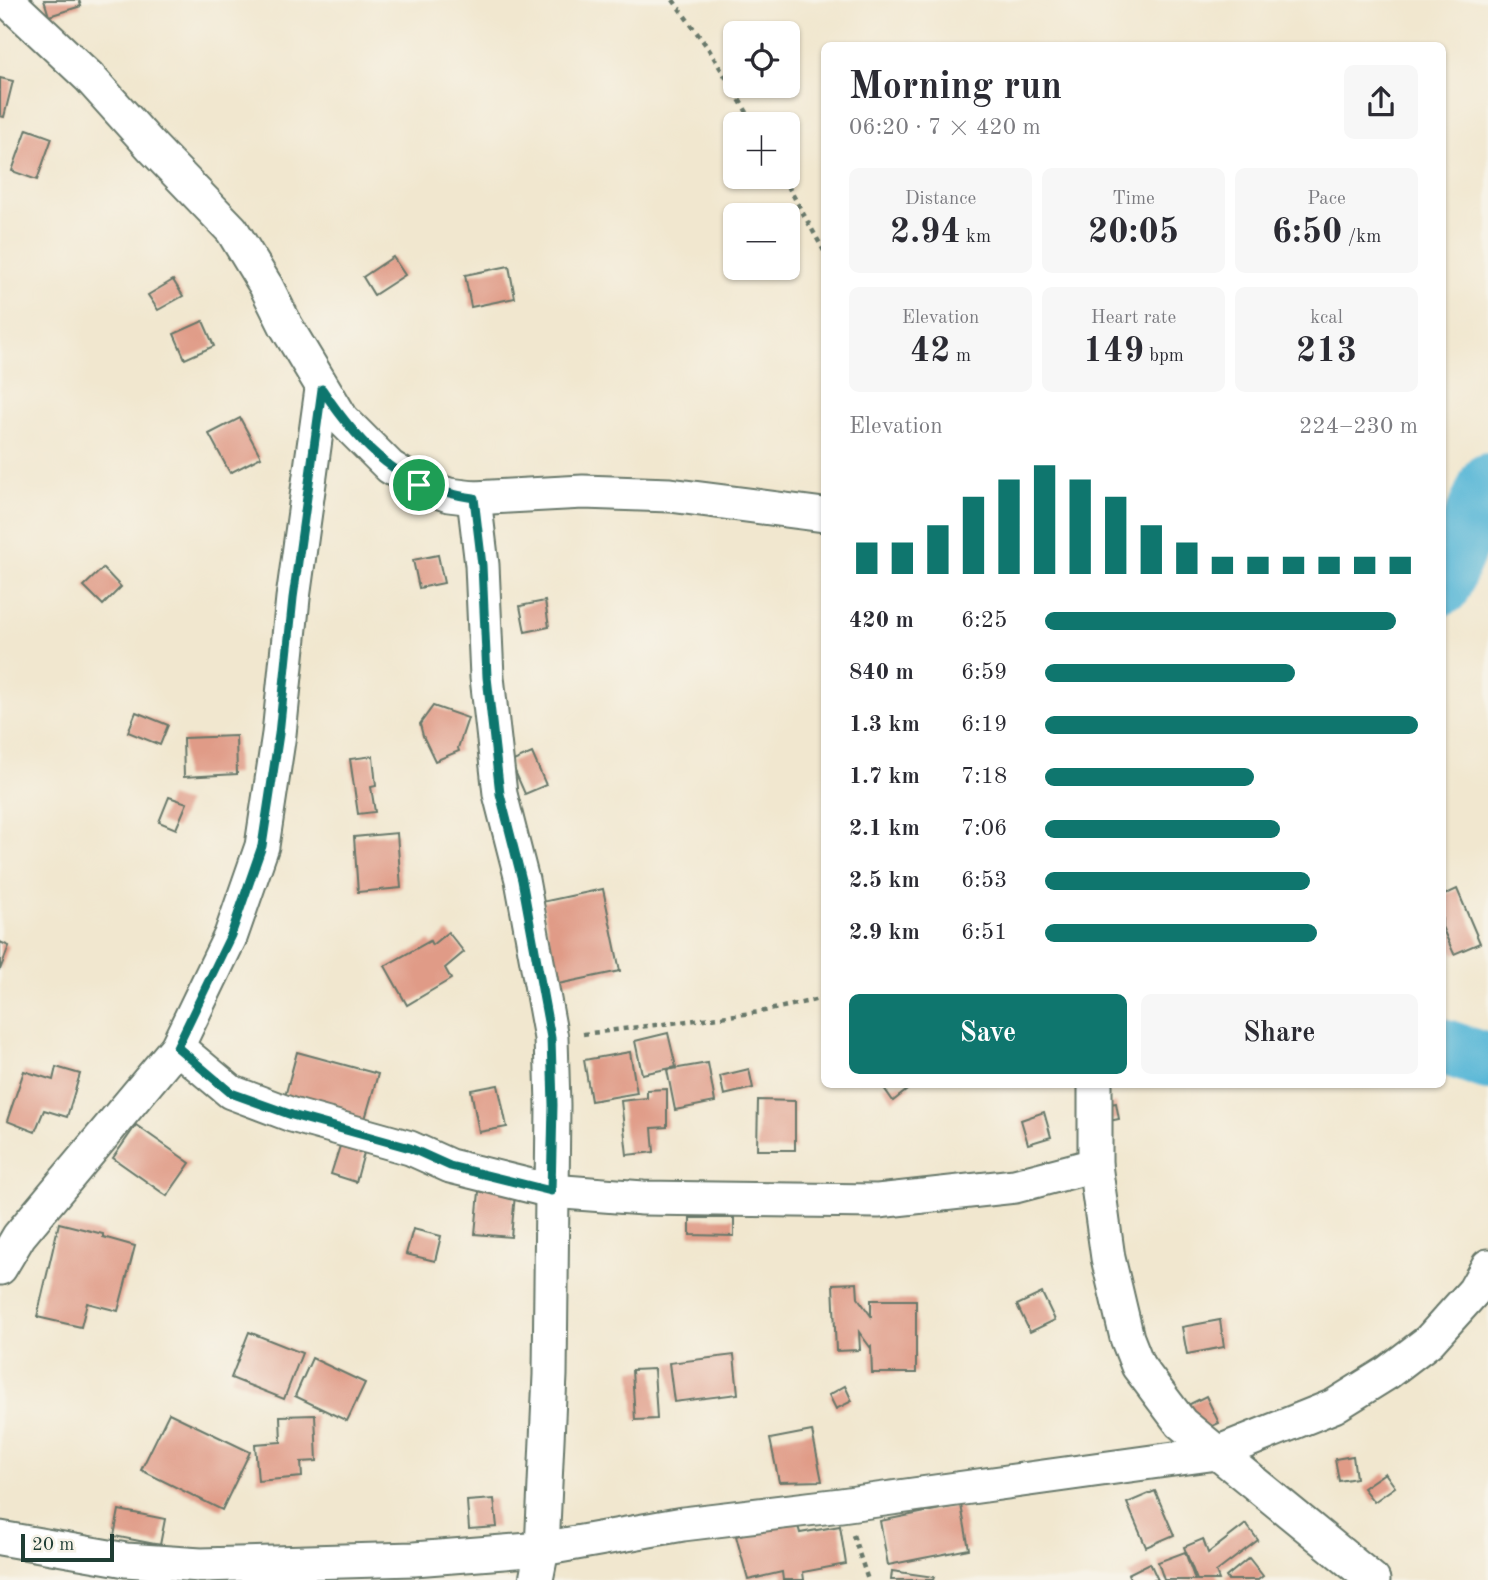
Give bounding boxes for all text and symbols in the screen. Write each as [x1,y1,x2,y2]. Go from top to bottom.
map controls [723,21,800,280]
button: locate [723,21,800,98]
button: share [1344,65,1418,139]
text: Morning run [849,69,1062,107]
button: + [723,112,800,189]
text: 06:20 · 7 × 420 m [849,116,1041,139]
text: Distance [905,190,976,209]
text: Time [1112,190,1155,209]
text: Pace [1307,190,1346,209]
button: − [723,203,800,280]
text: 2.94 [890,215,961,250]
text: 20:05 [1088,215,1179,250]
text: 6:50 [1272,215,1342,250]
text: km [961,228,991,247]
text: /km [1342,228,1381,247]
text: Elevation [902,309,979,328]
text: Heart rate [1091,309,1176,328]
text: kcal [1310,309,1343,328]
text: 42 [910,334,951,369]
text: 149 [1083,334,1144,369]
text: 213 [1296,334,1357,369]
text: m [951,347,971,366]
text: bpm [1144,347,1184,366]
text: Elevation [849,415,943,438]
text: 224–230 m [1299,415,1418,438]
pin [389,455,449,515]
icon: arrive [400,466,438,504]
text: 420 m [849,609,914,632]
text: 6:25 [961,609,1007,632]
text: 840 m [849,661,914,684]
text: 6:59 [961,661,1007,684]
text: 1.3 km [849,713,920,736]
text: 6:19 [961,713,1007,736]
text: 1.7 km [849,765,920,788]
text: 7:18 [961,765,1007,788]
text: 2.1 km [849,817,920,840]
text: 7:06 [961,817,1007,840]
text: 2.5 km [849,869,920,892]
text: 6:53 [961,869,1007,892]
text: 2.9 km [849,921,920,944]
text: 6:51 [961,921,1007,944]
button: Save [849,994,1127,1074]
button: Share [1141,994,1418,1074]
scale bar [21,1531,114,1563]
text: 20 m [32,1536,74,1555]

